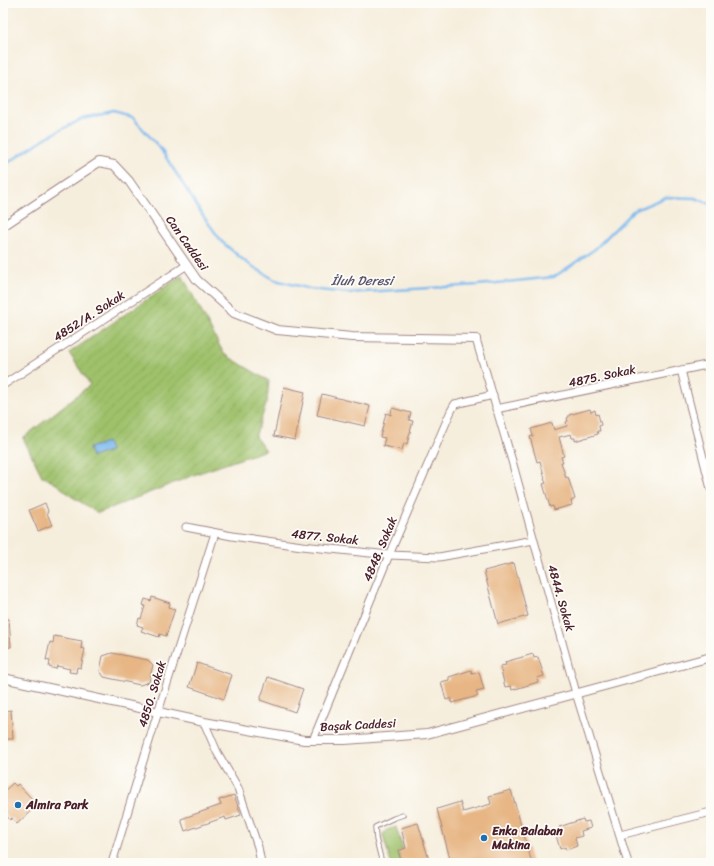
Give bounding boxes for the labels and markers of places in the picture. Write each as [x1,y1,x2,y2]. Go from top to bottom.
place label: Almira Park [25,794,89,816]
marker: Almira Park [13,800,23,810]
place label: Enka Balaban Makina [491,820,563,856]
marker: Enka Balaban Makina [479,833,489,843]

